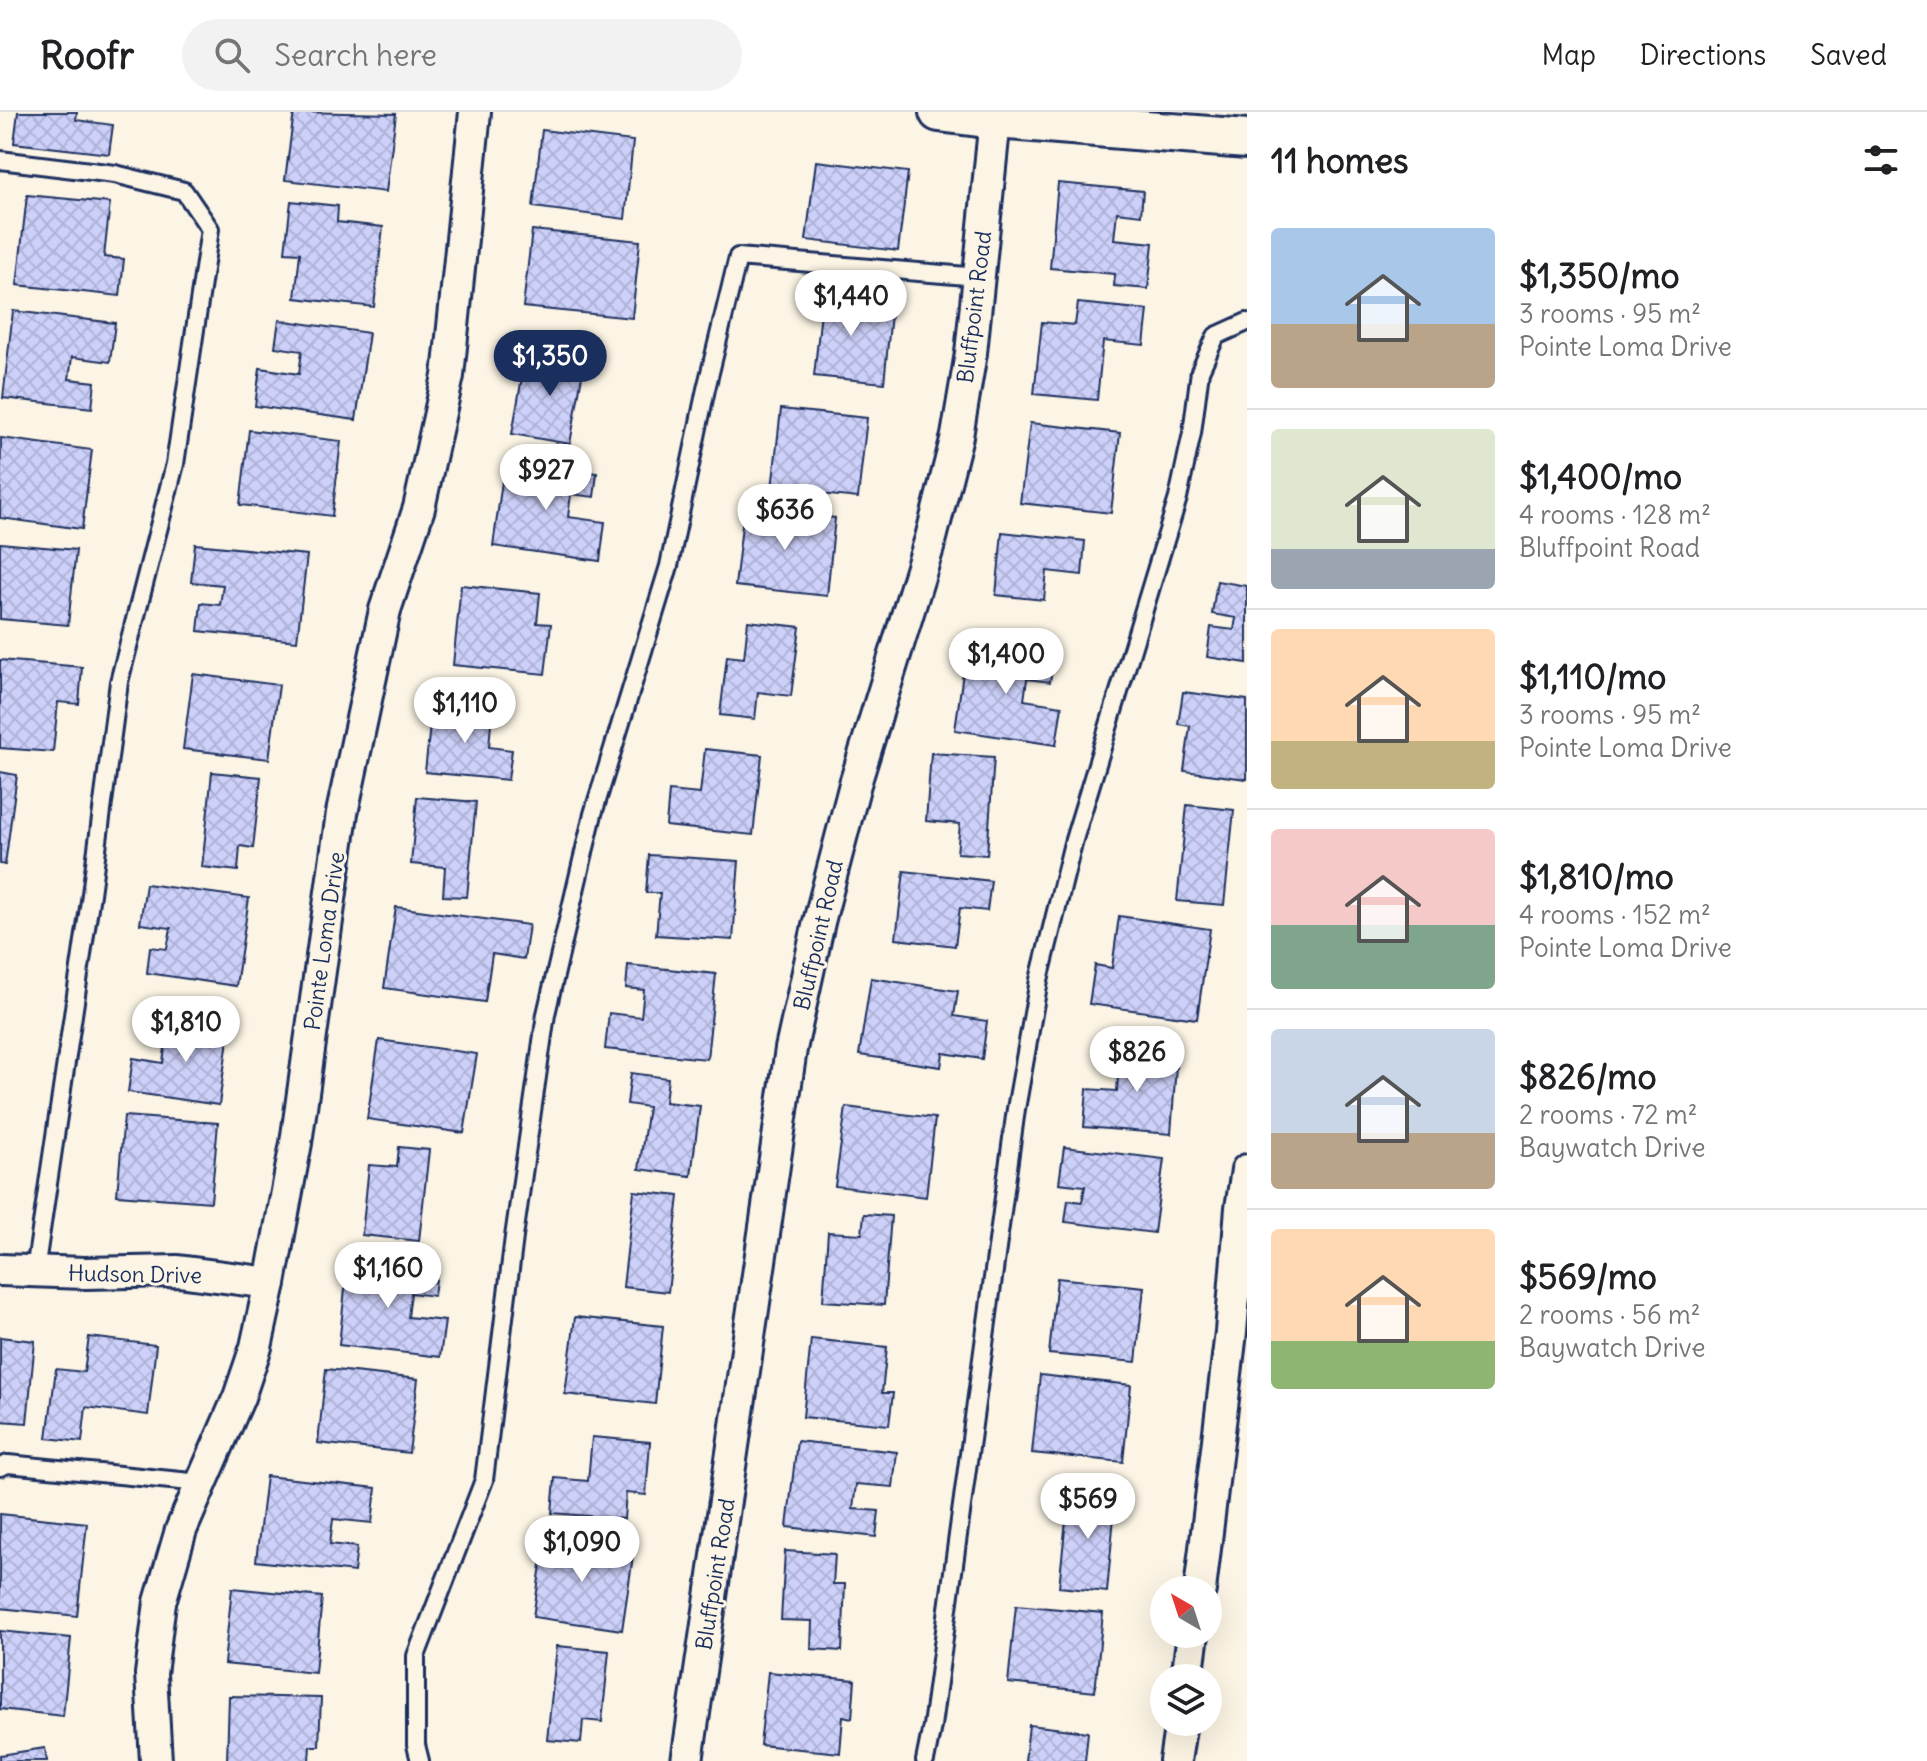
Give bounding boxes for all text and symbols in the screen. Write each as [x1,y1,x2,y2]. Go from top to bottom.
search box [182,19,742,91]
text: Roofr [40,32,134,79]
icon: search [210,33,254,77]
text: Search here [274,36,437,74]
text: Map [1541,37,1596,73]
text: Directions [1640,37,1766,73]
text: Saved [1810,37,1887,73]
icon: filters [1859,138,1903,182]
text: 11 homes [1271,139,1408,182]
street label: Bluffpoint Road [951,229,997,385]
text: $1,350/mo [1519,254,1680,297]
icon: home [1335,260,1431,356]
pin: $1,440 [786,270,916,338]
text: $1,440 [813,279,889,312]
text: 3 rooms · 95 m² [1519,297,1701,330]
pin: $1,350 [485,330,615,398]
text: Pointe Loma Drive [1519,330,1732,363]
text: $1,350 [512,339,588,372]
pin: $927 [499,444,593,512]
text: $927 [518,453,574,486]
text: $1,400/mo [1519,455,1682,498]
icon: home [1335,461,1431,557]
pin: $636 [738,484,832,552]
text: $636 [755,493,815,526]
text: 4 rooms · 128 m² [1519,498,1711,531]
text: Bluffpoint Road [1519,531,1700,564]
pin: $1,400 [941,628,1071,696]
text: $1,400 [967,637,1045,670]
text: $1,110/mo [1519,655,1666,698]
icon: home [1335,661,1431,757]
pin: $1,110 [400,677,530,745]
text: $1,110 [432,686,498,719]
text: 3 rooms · 95 m² [1519,698,1701,731]
text: Pointe Loma Drive [1519,731,1732,764]
street label: Pointe Loma Drive [298,850,350,1032]
text: $1,810/mo [1519,855,1674,898]
street label: Bluffpoint Road [787,857,849,1013]
icon: home [1335,861,1431,957]
text: 4 rooms · 152 m² [1519,898,1711,931]
text: Pointe Loma Drive [1519,931,1732,964]
pin: $1,810 [121,996,251,1064]
text: $1,810 [150,1005,222,1038]
pin: $826 [1090,1026,1184,1094]
text: $826 [1108,1035,1166,1068]
text: $826/mo [1519,1055,1657,1098]
icon: home [1335,1061,1431,1157]
text: 2 rooms · 72 m² [1519,1098,1698,1131]
text: Baywatch Drive [1519,1131,1705,1164]
pin: $1,160 [323,1242,453,1310]
text: $1,160 [352,1251,424,1284]
text: $569/mo [1519,1255,1657,1298]
street label: Hudson Drive [68,1259,202,1289]
icon: home [1335,1261,1431,1357]
text: 2 rooms · 56 m² [1519,1298,1700,1331]
text: Baywatch Drive [1519,1331,1705,1364]
pin: $569 [1041,1473,1135,1541]
text: $569 [1058,1482,1118,1515]
street label: Bluffpoint Road [689,1496,741,1652]
pin: $1,090 [517,1516,647,1584]
text: $1,090 [543,1525,621,1558]
north arrow [1150,1576,1222,1648]
map controls [1150,1576,1222,1736]
button: layers [1150,1664,1222,1736]

